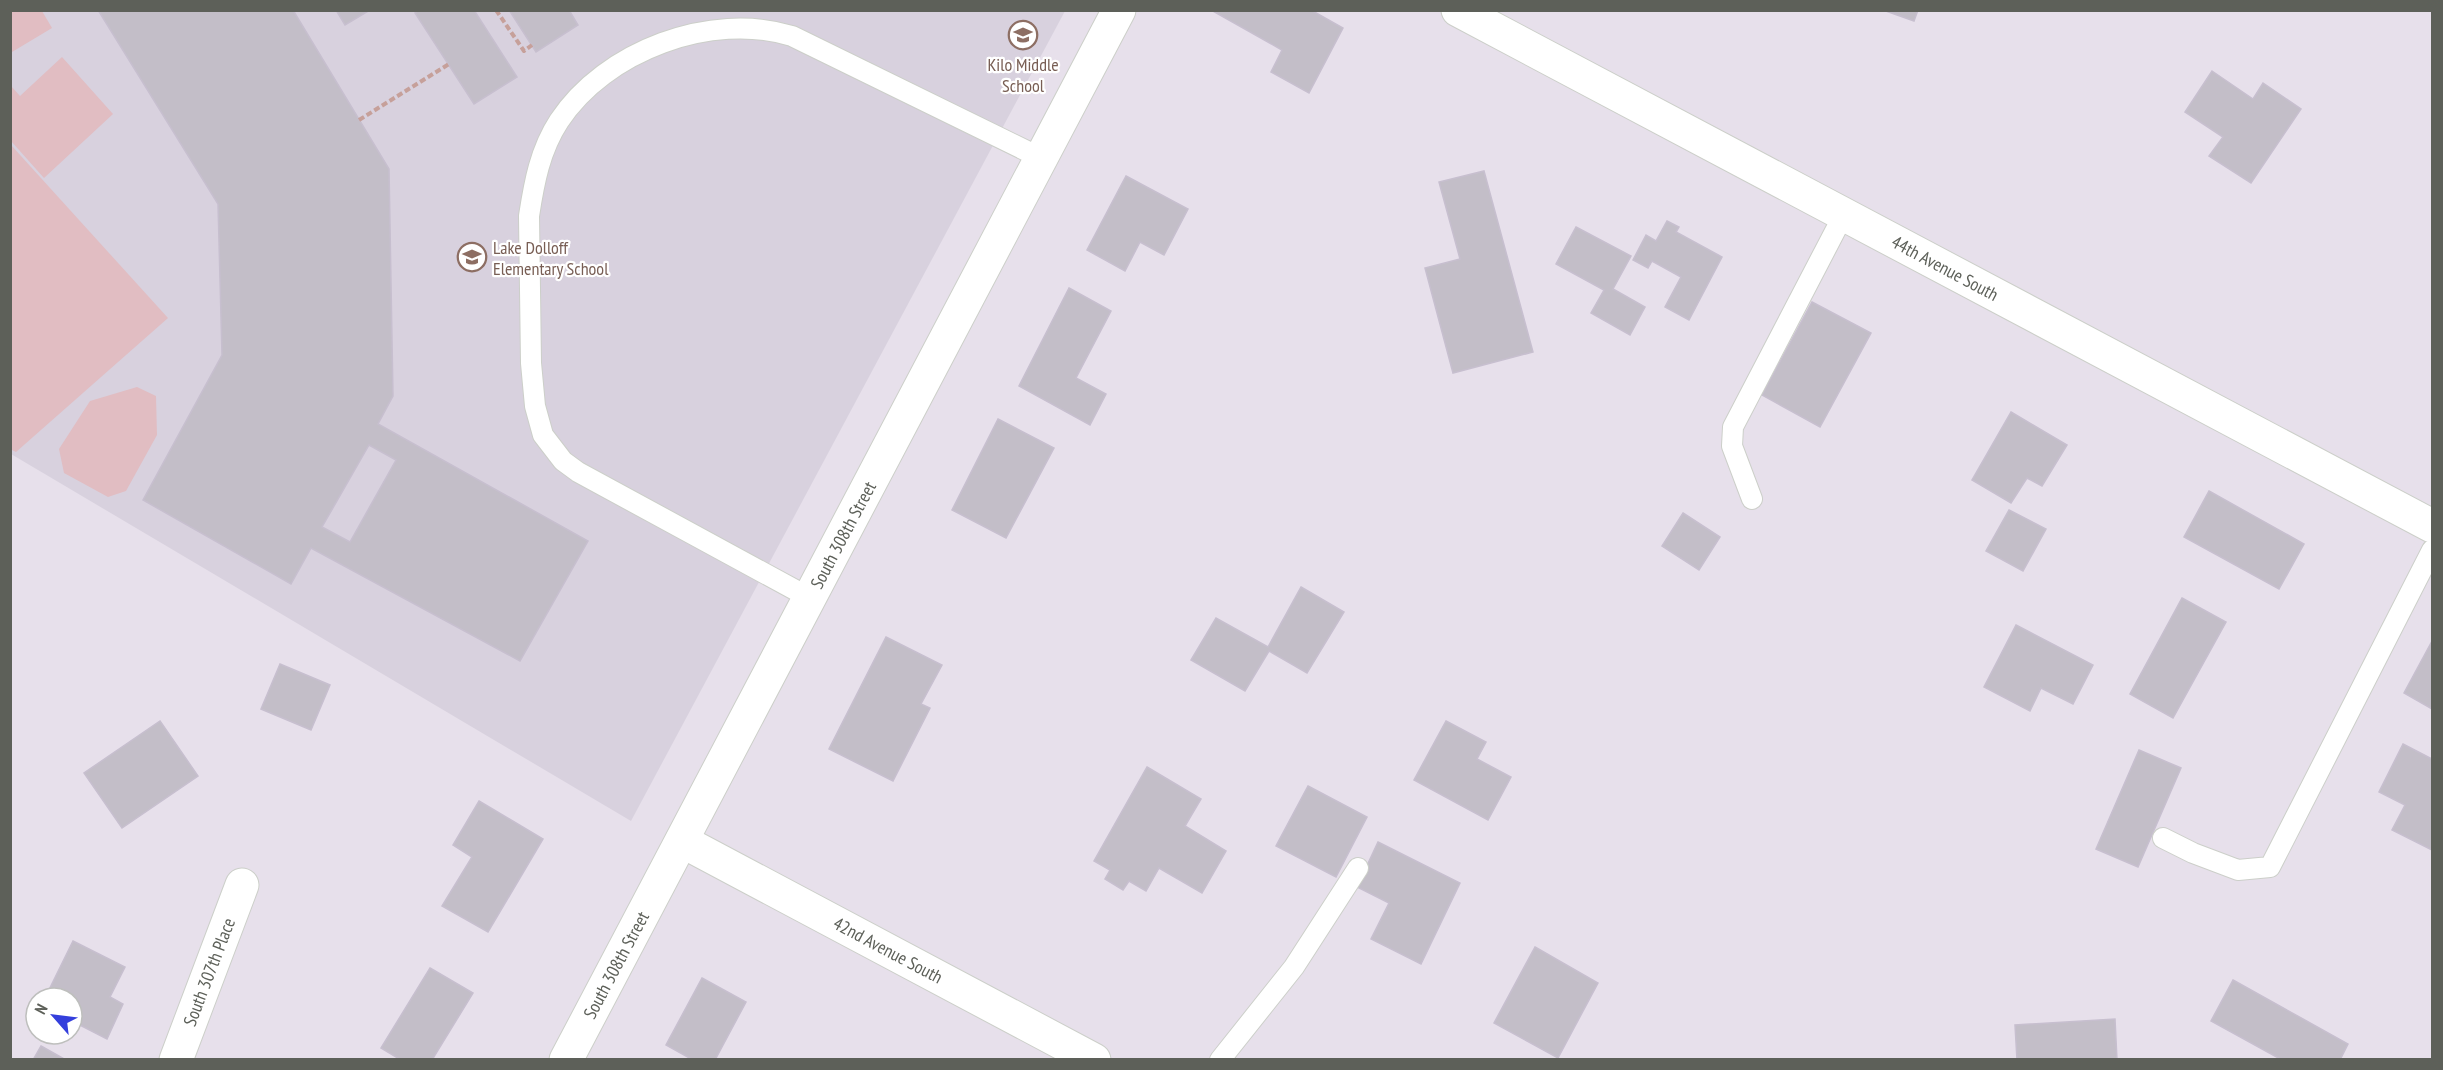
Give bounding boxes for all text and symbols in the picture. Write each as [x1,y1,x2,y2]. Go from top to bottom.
school or university icon: Kilo Middle School [1007,19,1039,51]
place label: Kilo Middle School [987,53,1059,97]
street label: 44th Avenue South [1888,230,2002,306]
place label: Lake Dolloff Elementary School [493,236,609,280]
school or university icon: Lake Dolloff Elementary School [456,241,488,273]
street label: South 308th Street [805,477,881,593]
street label: South 308th Street [578,907,654,1023]
street label: 42nd Avenue South [829,912,947,988]
street label: South 307th Place [178,915,240,1029]
north arrow [24,986,84,1046]
text: N [30,1000,52,1017]

